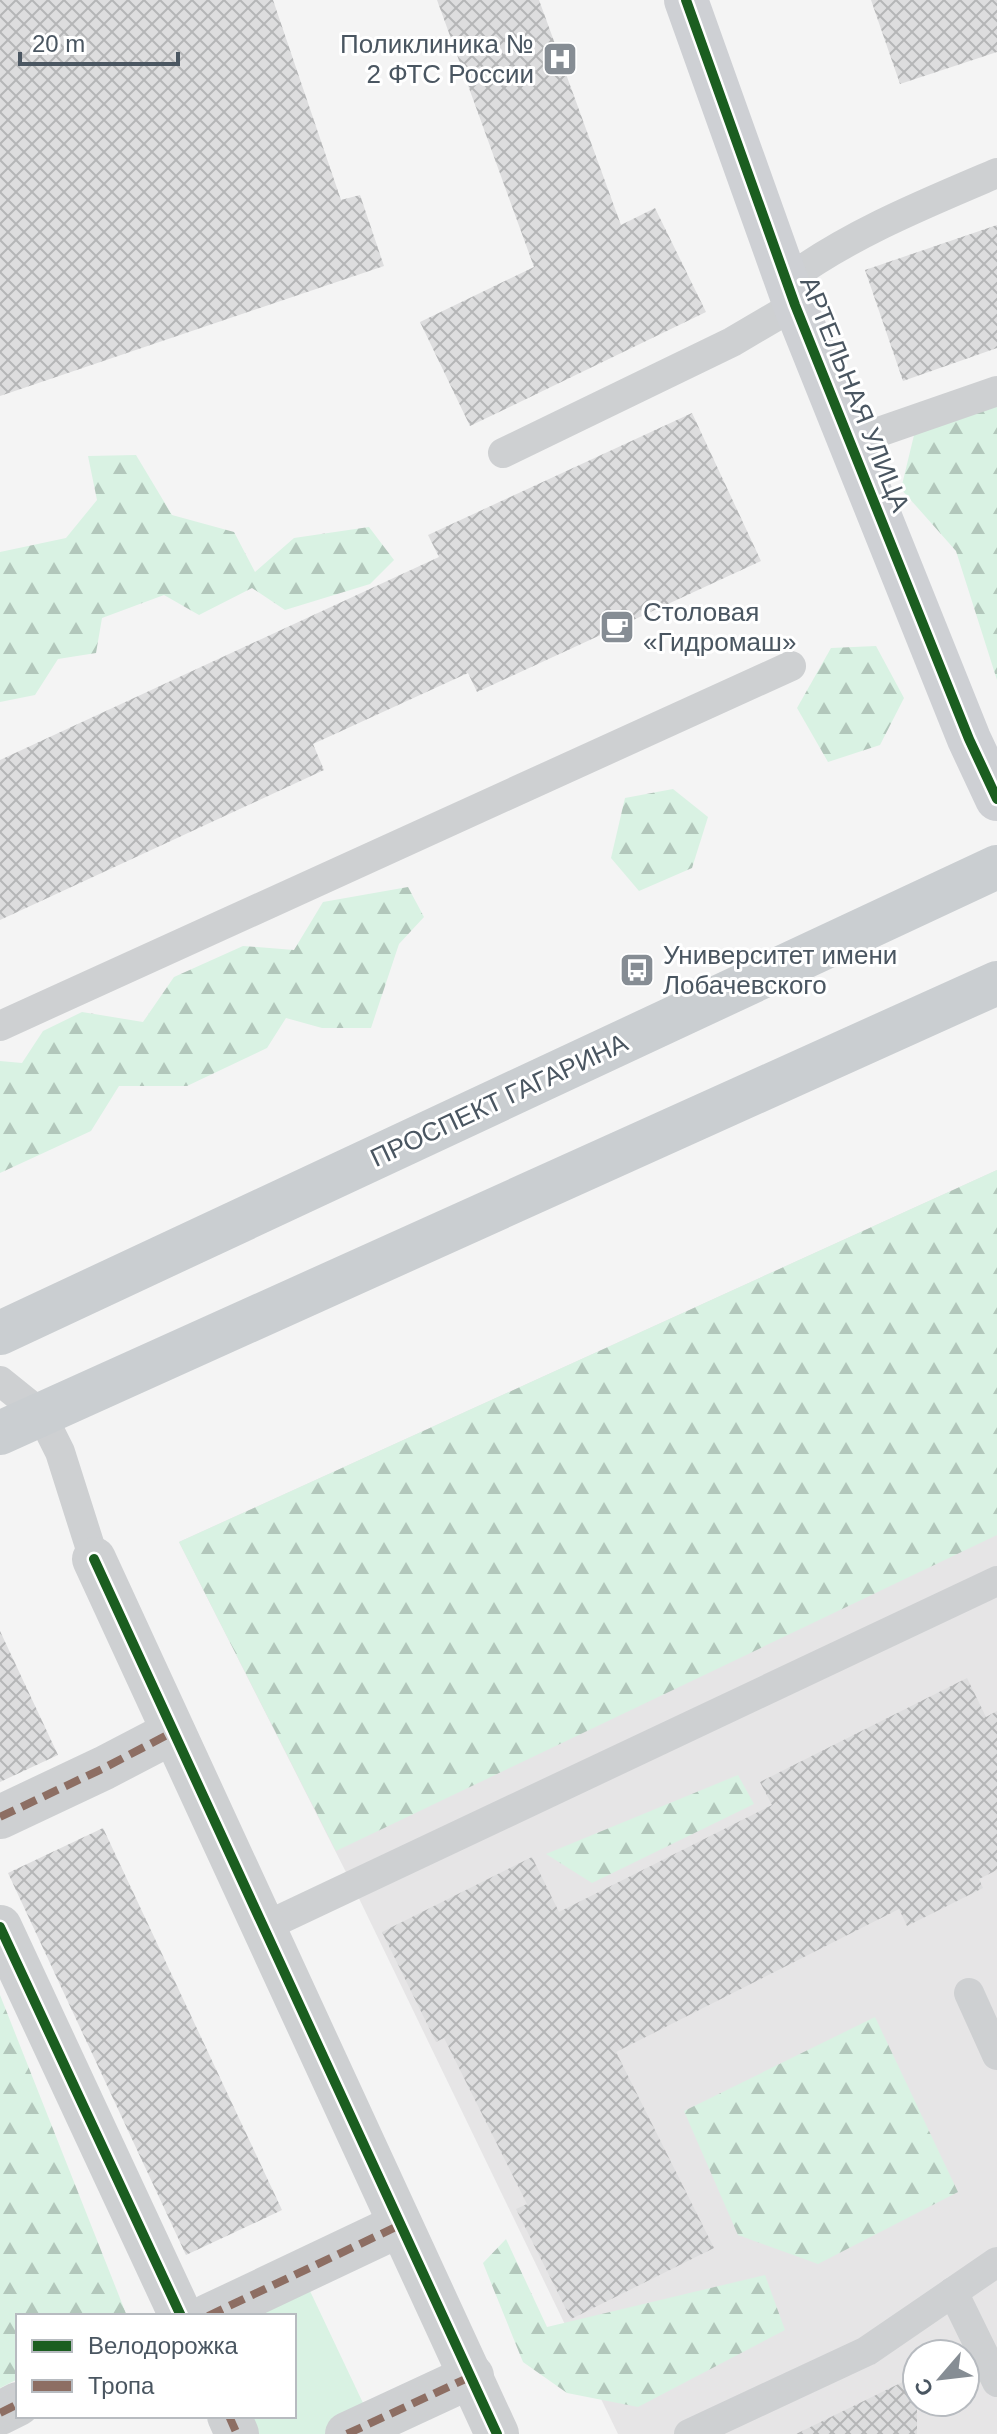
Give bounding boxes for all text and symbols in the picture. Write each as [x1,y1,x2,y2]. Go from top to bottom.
scale bar [20,16,178,66]
place label: Поликлиника № 2 ФТС России [340,29,534,89]
text: 20 m [32,30,85,57]
hospital icon: Поликлиника № 2 ФТС России [541,40,579,78]
street label: АРТЕЛЬНАЯ УЛИЦА [794,272,916,517]
place label: Столовая «Гидромаш» [643,597,796,657]
cafe icon: Столовая «Гидромаш» [598,608,636,646]
place label: Университет имени Лобачевского [663,940,897,1000]
bus stop icon: Университет имени Лобачевского [618,951,656,989]
street label: ПРОСПЕКТ ГАГАРИНА [366,1027,633,1173]
legend [16,2314,296,2418]
text: Велодорожка [88,2332,239,2359]
north arrow [901,2338,981,2418]
text: Тропа [88,2372,155,2399]
text: С [909,2374,939,2400]

